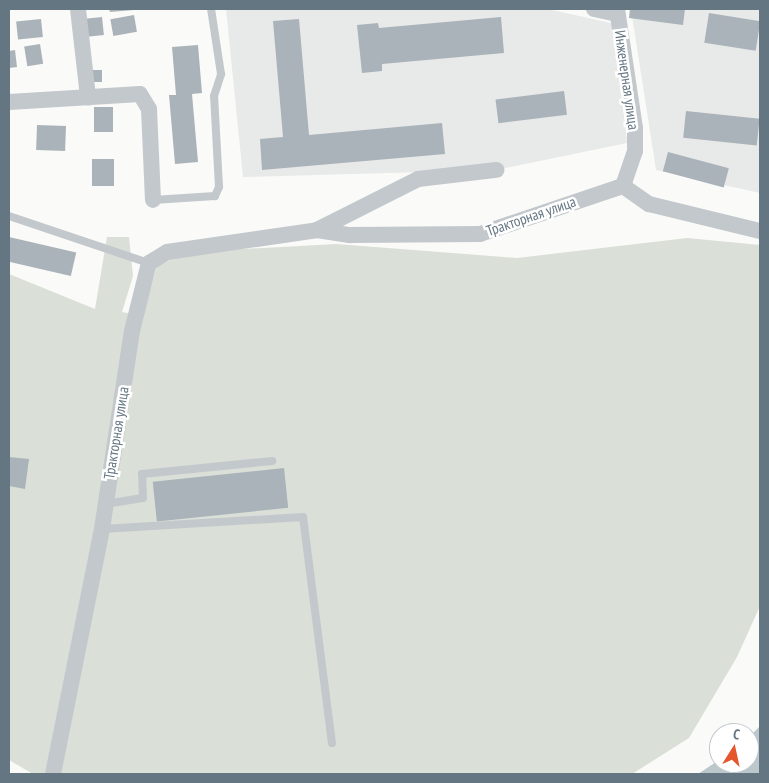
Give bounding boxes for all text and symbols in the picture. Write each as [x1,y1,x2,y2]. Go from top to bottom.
street label: Инженерная улица [611,29,643,131]
street label: Тракторная улица [484,192,578,240]
street label: Тракторная улица [100,385,132,481]
north arrow [709,723,759,773]
text: С [732,725,741,744]

